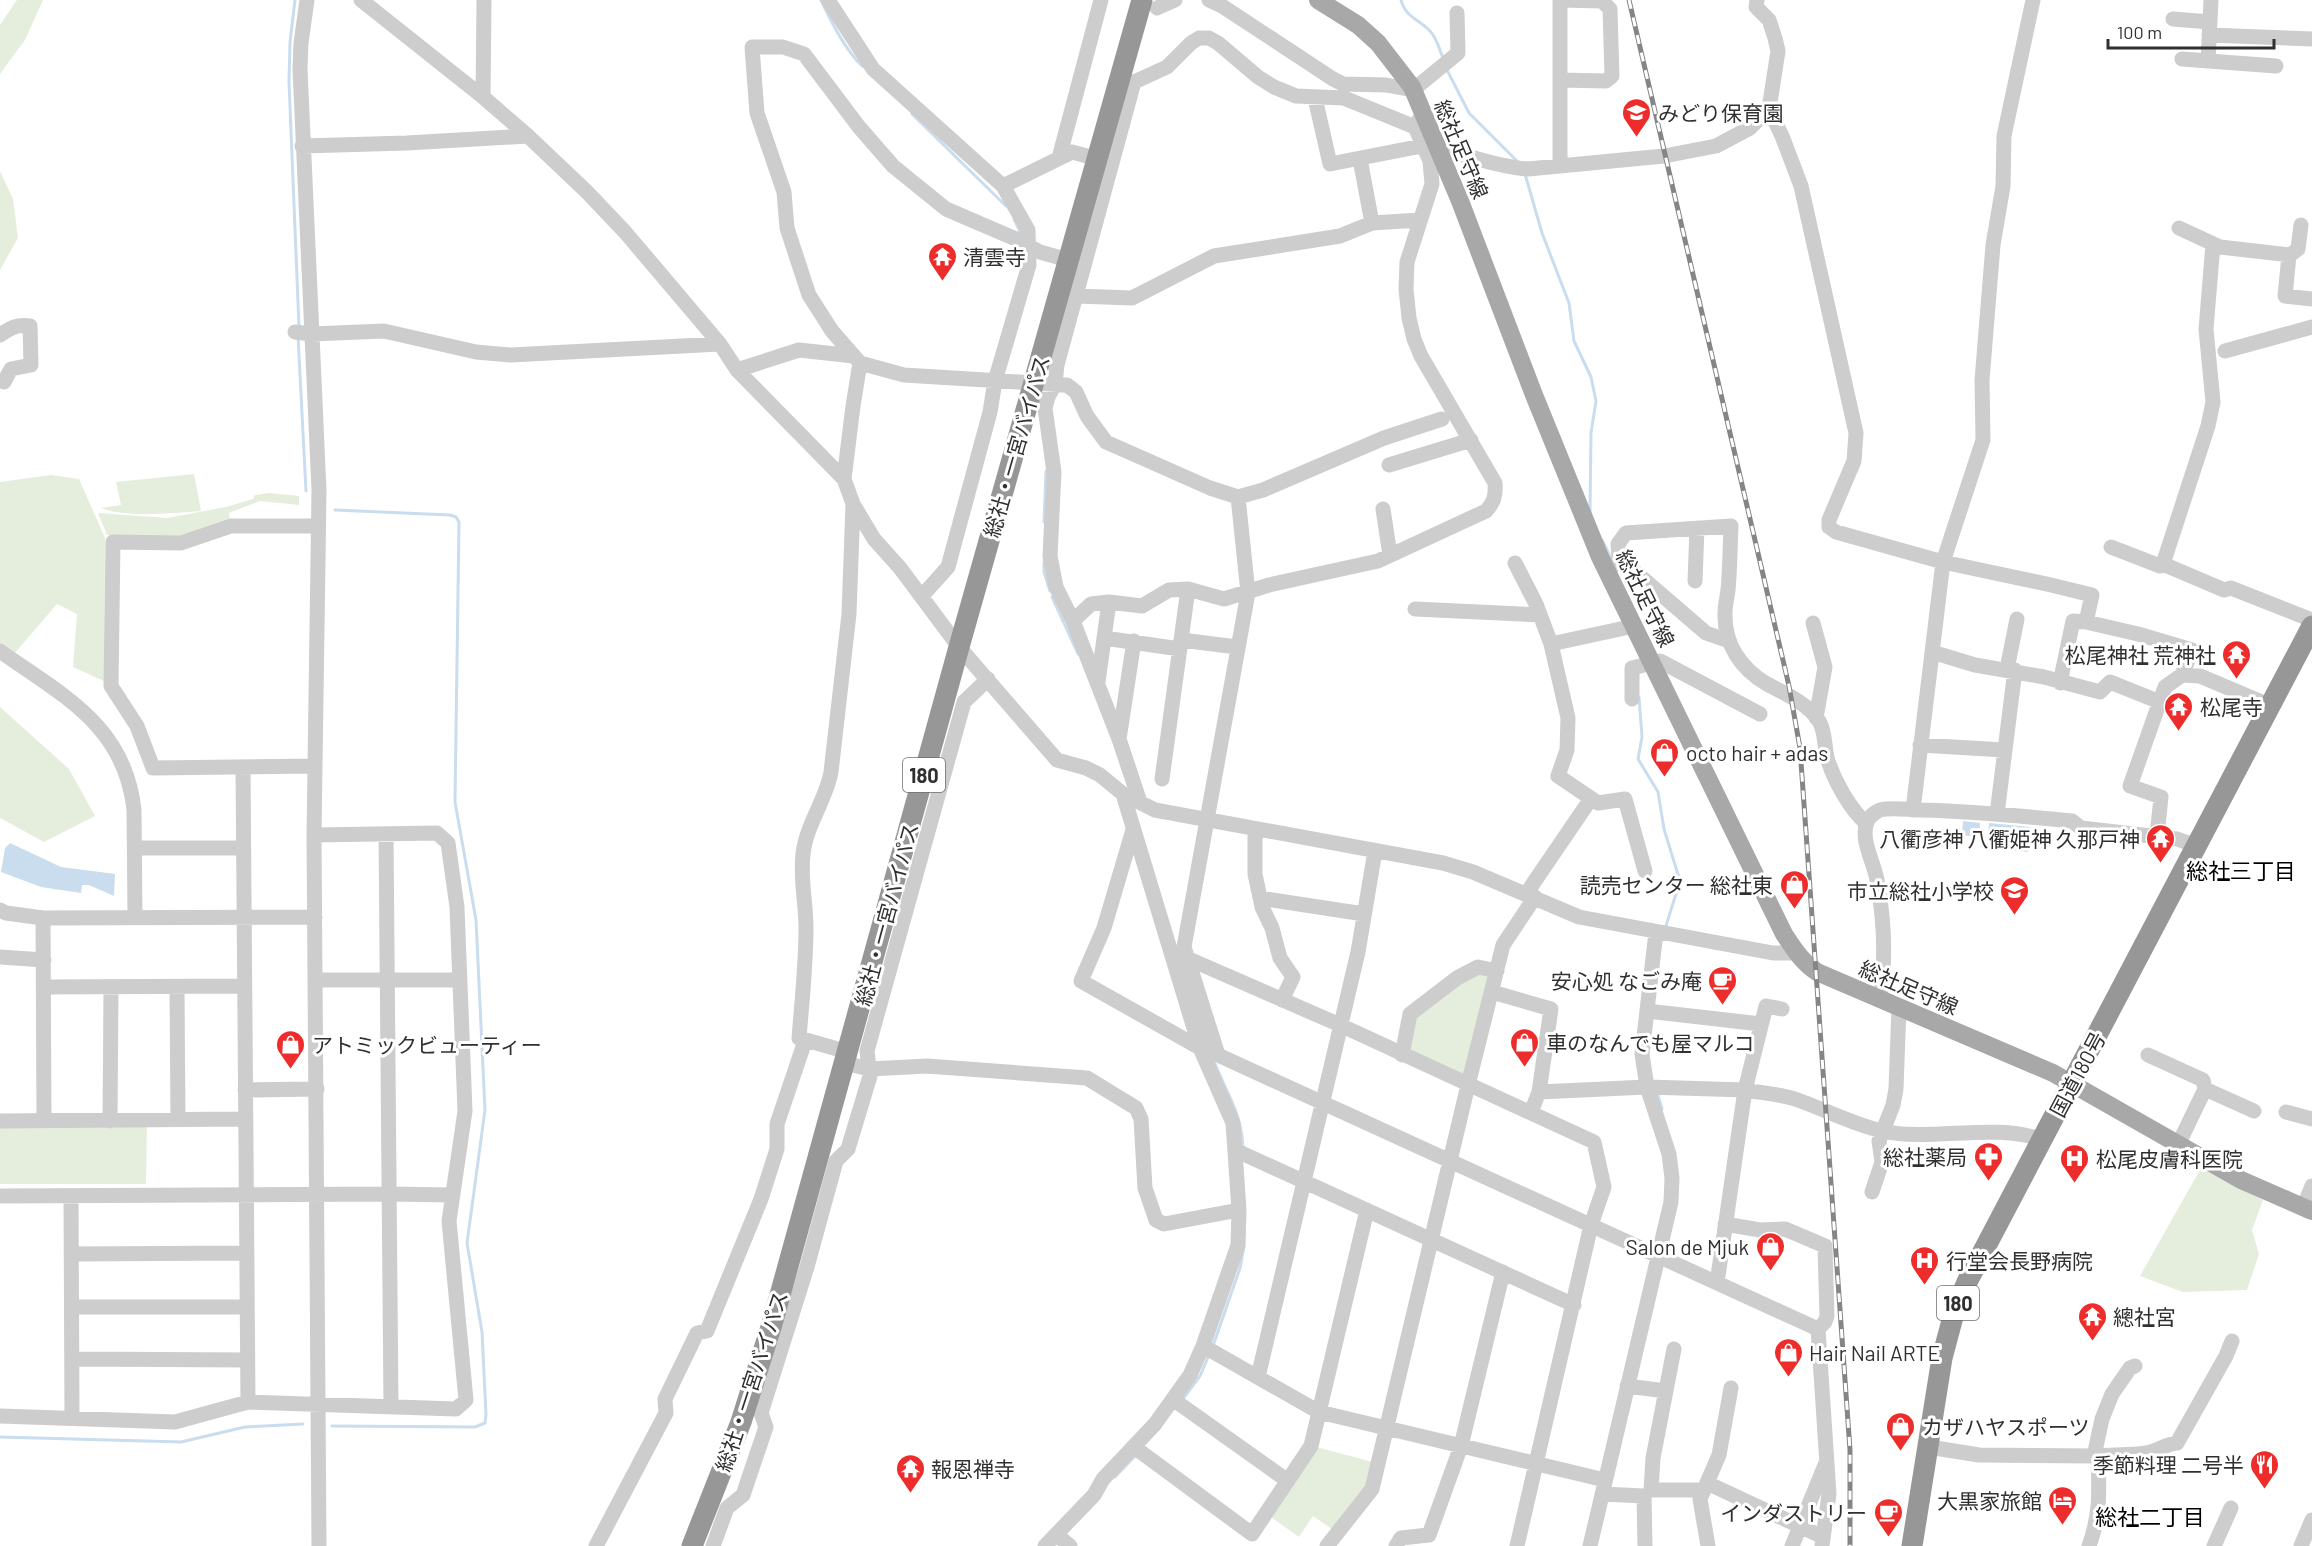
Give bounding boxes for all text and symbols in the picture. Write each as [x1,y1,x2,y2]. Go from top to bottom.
scale bar [2108,12,2274,50]
text: 100 m [2117,21,2162,43]
street label: 総社足守線 [1430,96,1494,202]
school or university icon: みどり保育園 [1621,96,1653,138]
place label: みどり保育園 [1658,100,1784,125]
temple icon: 清雲寺 [926,240,958,282]
place label: 清雲寺 [963,244,1026,269]
street label: 総社・一宮バイパス [978,352,1054,540]
street label: 総社足守線 [1612,545,1680,651]
temple icon: 松尾神社 荒神社 [2221,638,2253,680]
place label: 松尾神社 荒神社 [2065,642,2216,667]
temple icon: 松尾寺 [2163,690,2195,732]
place label: 松尾寺 [2200,694,2263,719]
shop icon: octo hair + adas [1649,736,1681,778]
place label: octo hair + adas [1686,740,1828,765]
road number: 180 [903,758,945,792]
street label: 総社・一宮バイパス [850,820,922,1008]
temple icon: 八衢彦神 八衢姫神 久那戸神 [2145,822,2177,864]
place label: 八衢彦神 八衢姫神 久那戸神 [1880,826,2140,851]
district label: 総社三丁目 [2186,857,2296,883]
shop icon: 読売センター 総社東 [1778,868,1810,910]
place label: 読売センター 総社東 [1580,872,1773,897]
school or university icon: 市立総社小学校 [1999,874,2031,916]
place label: 市立総社小学校 [1847,878,1994,903]
street label: 総社足守線 [1856,955,1962,1019]
cafe icon: 安心処 なごみ庵 [1707,964,1739,1006]
place label: 安心処 なごみ庵 [1551,968,1702,993]
shop icon: 車のなんでも屋マルコ [1509,1026,1541,1068]
street label: 国道180号 [2044,1027,2110,1121]
shop icon: アトミックビューティー [275,1028,307,1070]
place label: 車のなんでも屋マルコ [1546,1030,1755,1055]
place label: アトミックビューティー [312,1032,542,1057]
pharmacy icon: 総社薬局 [1972,1140,2004,1182]
hospital icon: 松尾皮膚科医院 [2059,1142,2091,1184]
place label: 総社薬局 [1883,1144,1967,1169]
place label: 松尾皮膚科医院 [2096,1146,2243,1171]
shop icon: Salon de Mjuk [1754,1230,1786,1272]
place label: Salon de Mjuk [1625,1234,1749,1259]
hospital icon: 行堂会長野病院 [1909,1244,1941,1286]
place label: 行堂会長野病院 [1946,1248,2093,1273]
road number: 180 [1937,1286,1979,1320]
street label: 総社・一宮バイパス [710,1287,792,1475]
temple icon: 總社宮 [2076,1300,2108,1342]
place label: 總社宮 [2113,1304,2176,1329]
shop icon: Hair Nail ARTE [1772,1336,1804,1378]
place label: Hair Nail ARTE [1809,1340,1940,1365]
shop icon: カザハヤスポーツ [1885,1410,1917,1452]
place label: カザハヤスポーツ [1922,1414,2090,1439]
restaurant icon: 季節料理 二号半 [2249,1448,2281,1490]
temple icon: 報恩禅寺 [894,1452,926,1494]
place label: 季節料理 二号半 [2093,1452,2244,1477]
place label: 報恩禅寺 [931,1456,1015,1481]
hotel icon: 大黒家旅館 [2047,1484,2079,1526]
place label: 大黒家旅館 [1937,1488,2042,1513]
cafe icon: インダストリー [1872,1496,1904,1538]
place label: インダストリー [1720,1500,1867,1525]
district label: 総社二丁目 [2095,1503,2205,1529]

